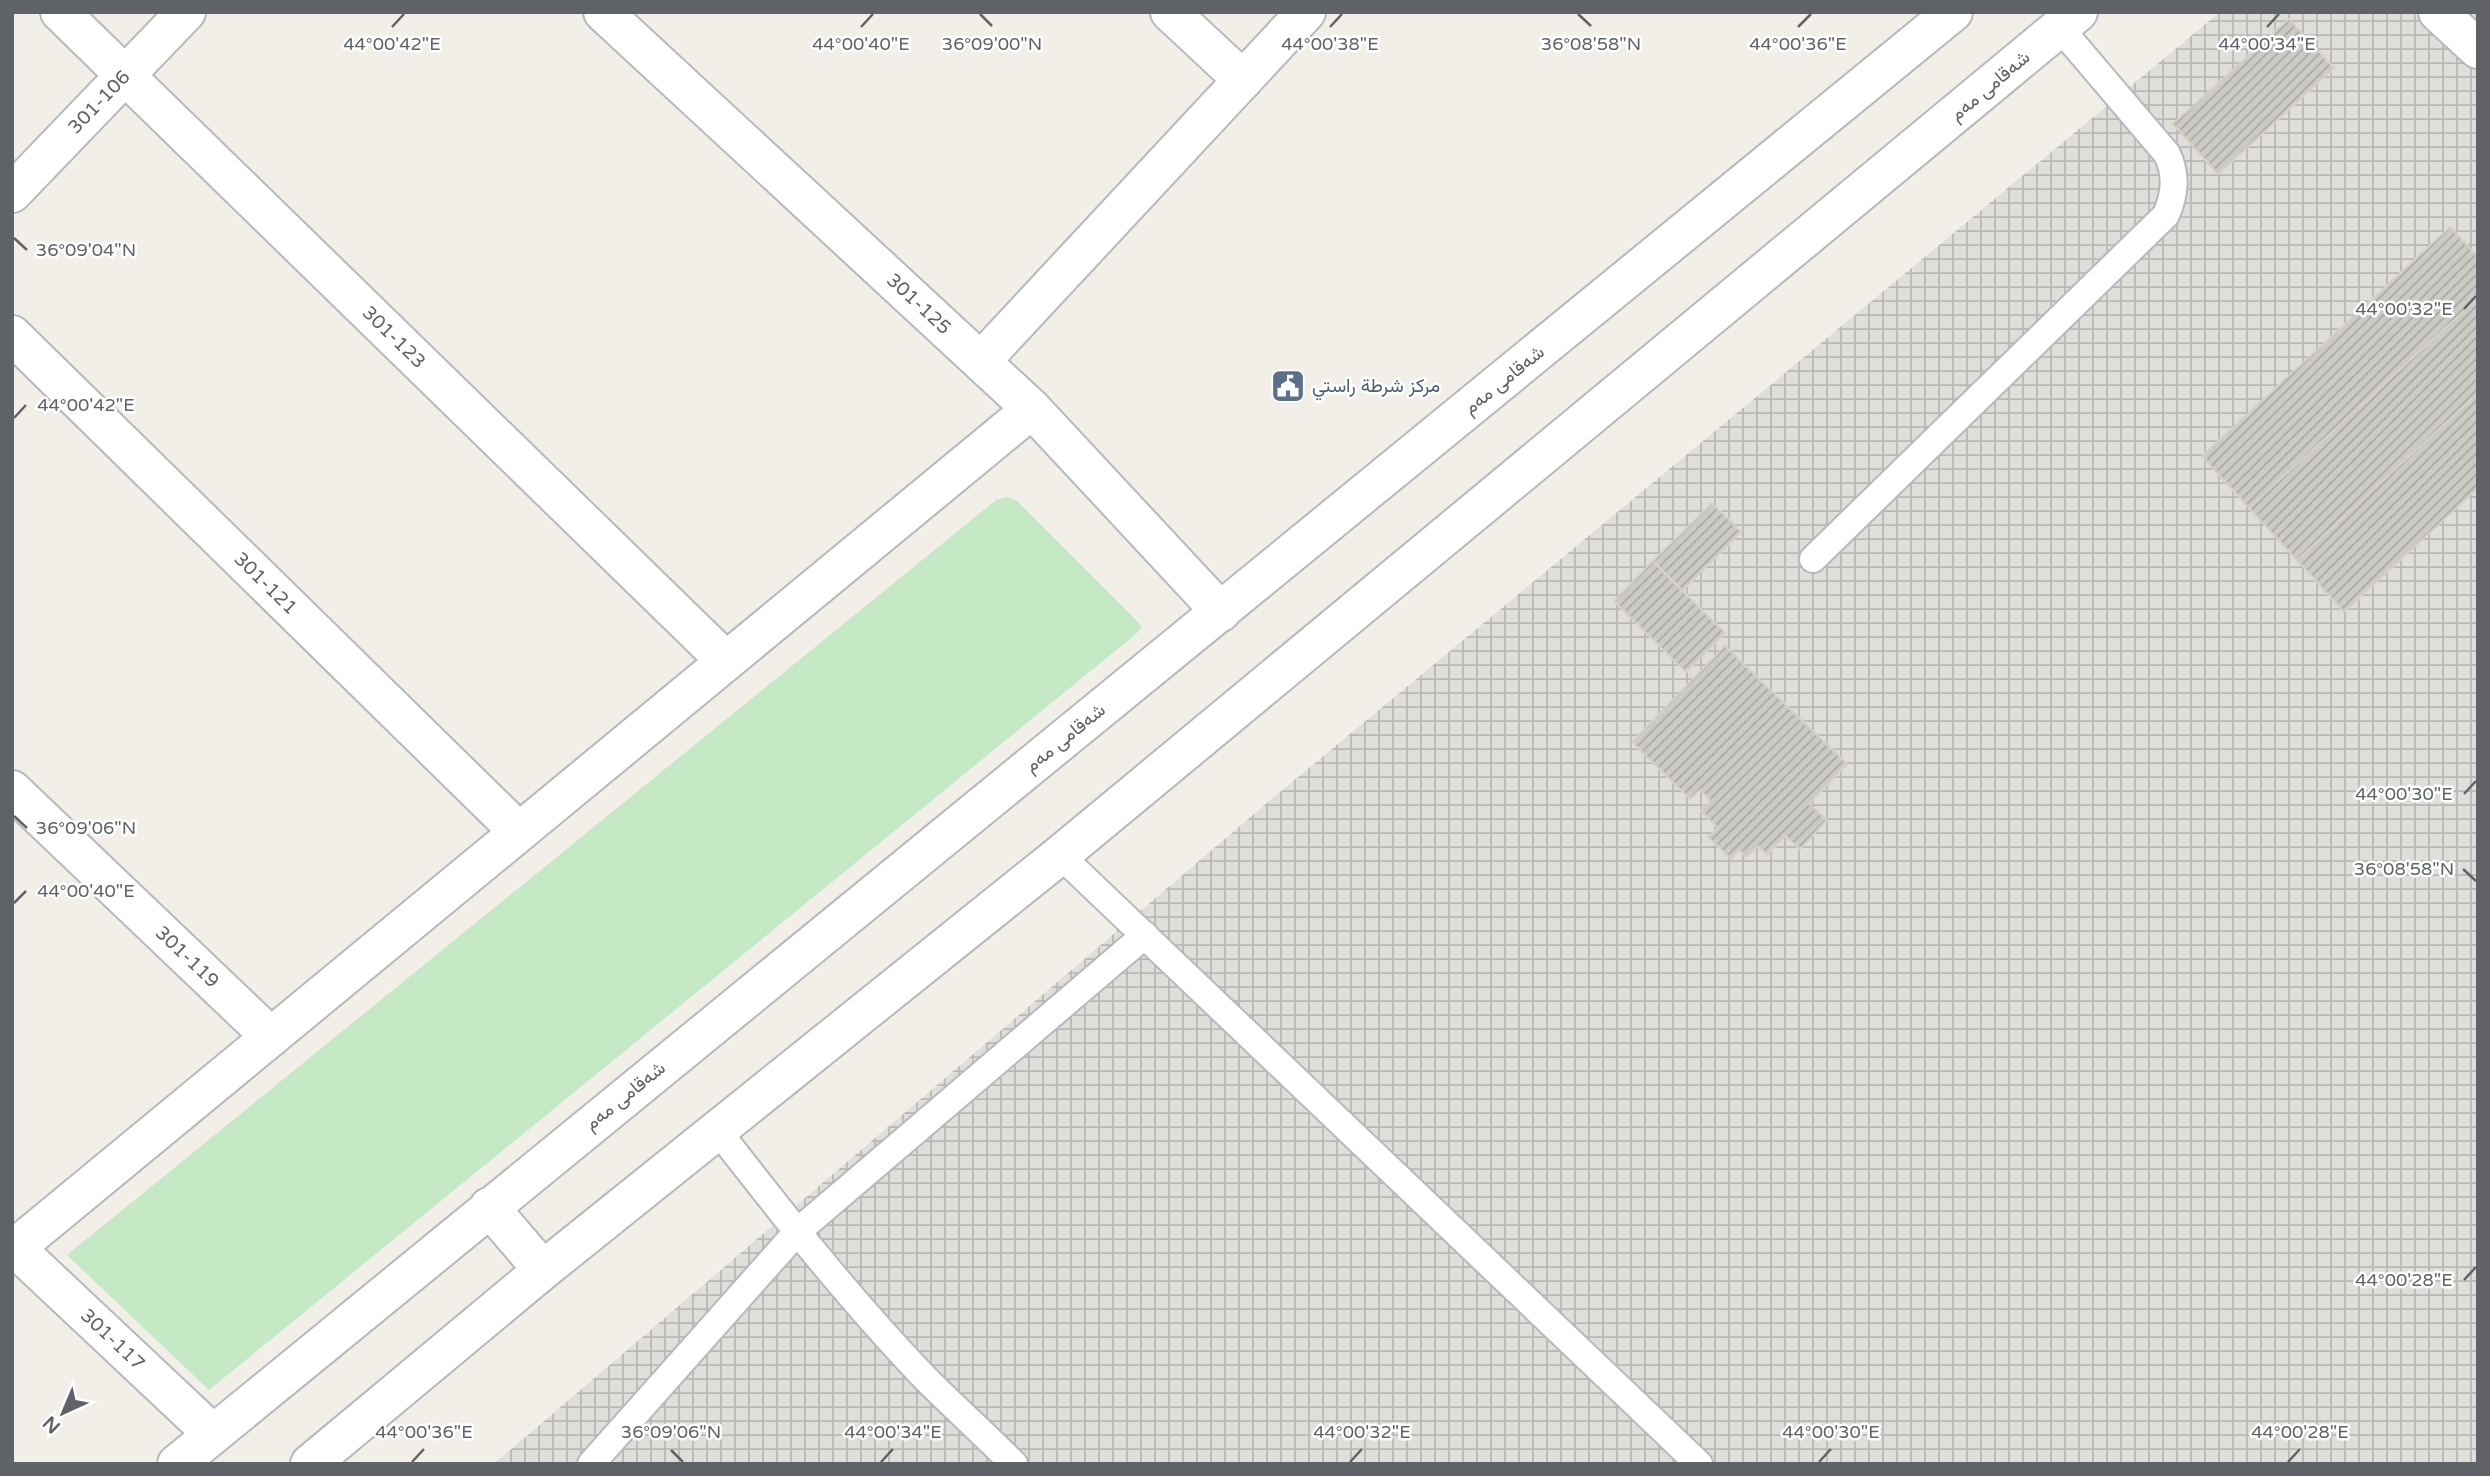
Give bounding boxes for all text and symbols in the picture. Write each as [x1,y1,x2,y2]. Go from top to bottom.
text: 44°00'42"E [343,33,441,55]
text: 44°00'40"E [812,33,910,55]
text: 36°09'00"N [942,33,1042,55]
text: 44°00'38"E [1281,33,1379,55]
text: 36°08'58"N [1541,33,1641,55]
text: 44°00'36"E [1749,33,1847,55]
text: 44°00'34"E [2218,33,2316,55]
street label: شەقامی مەم [1946,46,2035,127]
street label: 301-106 [64,66,135,138]
text: 36°09'04"N [36,239,136,261]
street label: 301-125 [882,269,955,339]
text: 44°00'32"E [2355,298,2453,320]
street label: 301-123 [358,302,430,373]
street label: شەقامی مەم [1459,341,1549,420]
public building icon: مركز شرطة راستي [1269,367,1307,405]
place label: مركز شرطة راستي [1312,375,1440,401]
text: 44°00'42"E [37,394,135,416]
street label: 301-121 [229,548,302,619]
street label: شەقامی مەم [1020,699,1110,778]
text: 44°00'30"E [2355,783,2453,805]
text: 36°09'06"N [36,817,136,839]
text: 36°08'58"N [2354,858,2454,880]
text: 44°00'40"E [37,880,135,902]
street label: 301-119 [151,922,223,992]
street label: شەقامی مەم [580,1057,670,1136]
text: 44°00'28"E [2355,1269,2453,1291]
street label: 301-117 [76,1304,149,1375]
north arrow [28,1378,98,1448]
text: N [39,1411,65,1438]
text: 44°00'36"E [375,1421,473,1443]
text: 36°09'06"N [621,1421,721,1443]
text: 44°00'34"E [844,1421,942,1443]
text: 44°00'32"E [1313,1421,1411,1443]
text: 44°00'30"E [1782,1421,1880,1443]
text: 44°00'28"E [2251,1421,2349,1443]

